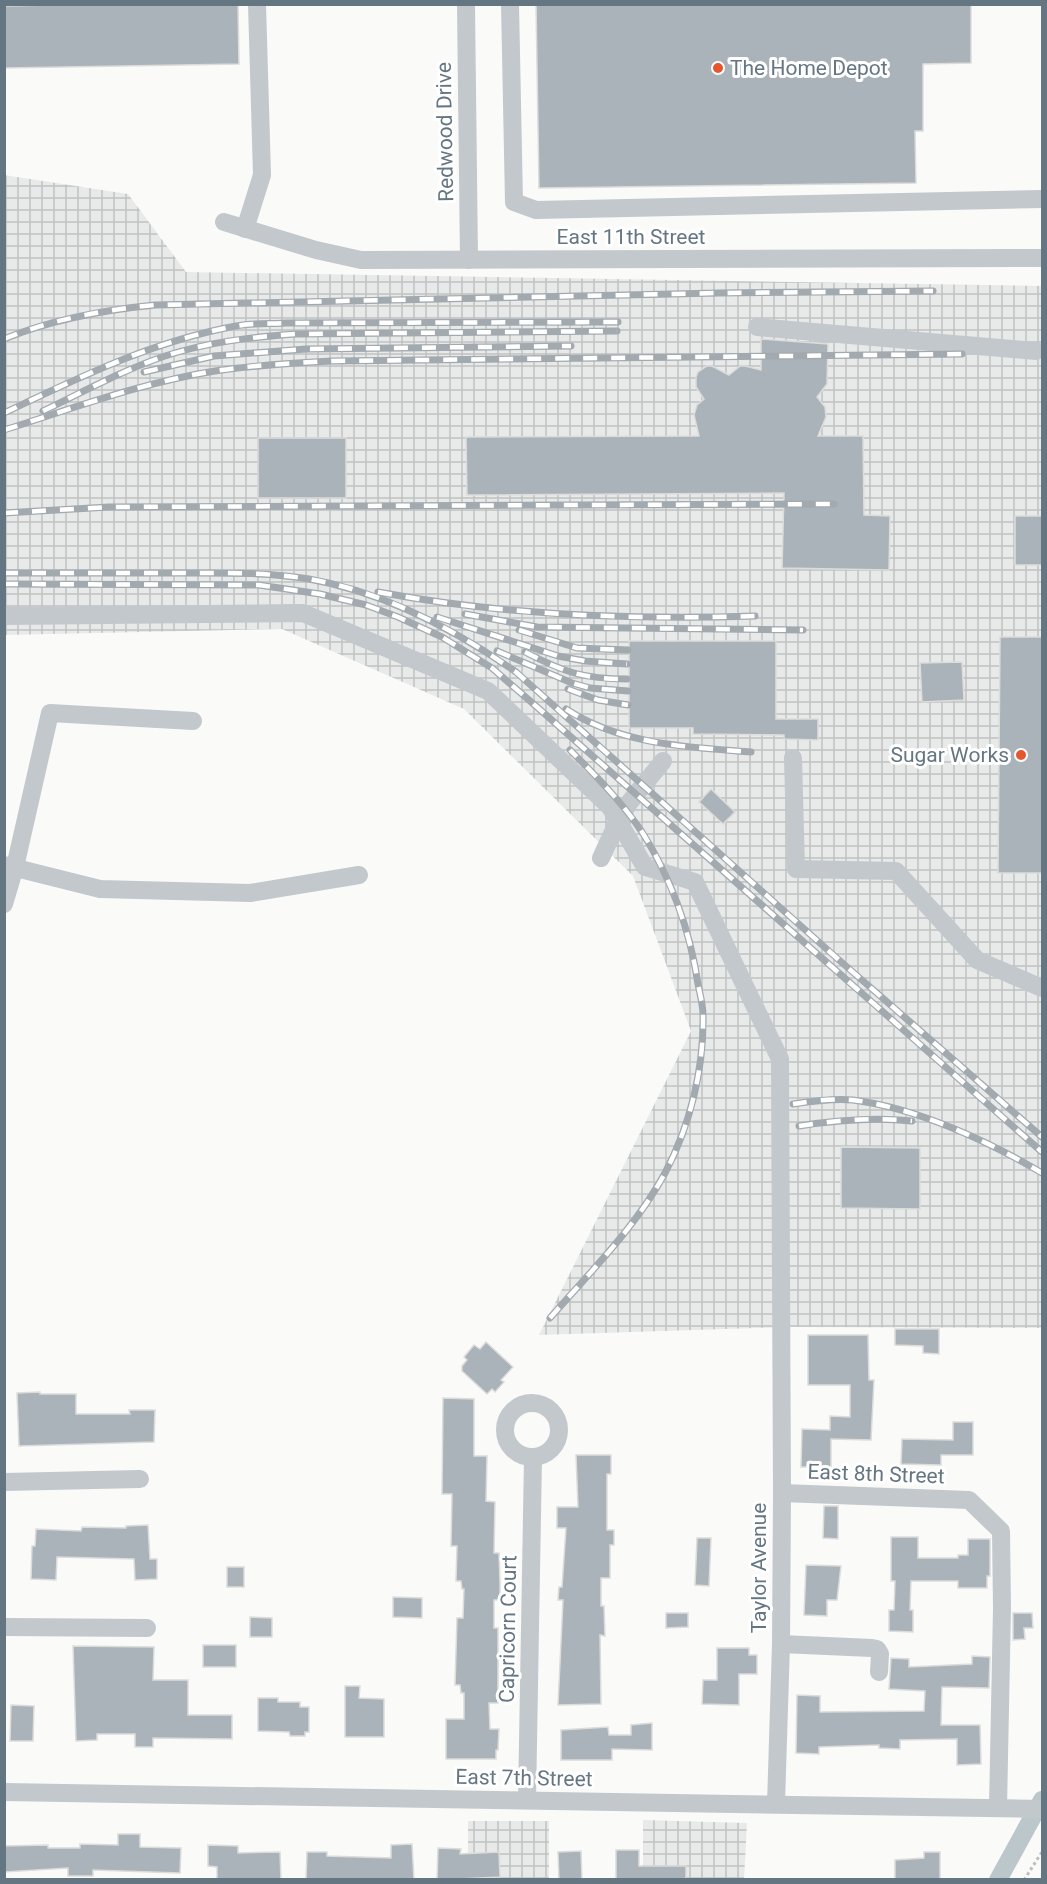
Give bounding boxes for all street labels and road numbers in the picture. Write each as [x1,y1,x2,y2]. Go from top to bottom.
street label: Redwood Drive [432,62,458,202]
street label: East 11th Street [557,225,706,249]
street label: East 8th Street [807,1460,945,1488]
street label: Taylor Avenue [747,1503,771,1633]
street label: Capricorn Court [495,1555,521,1703]
street label: East 7th Street [455,1765,593,1791]

